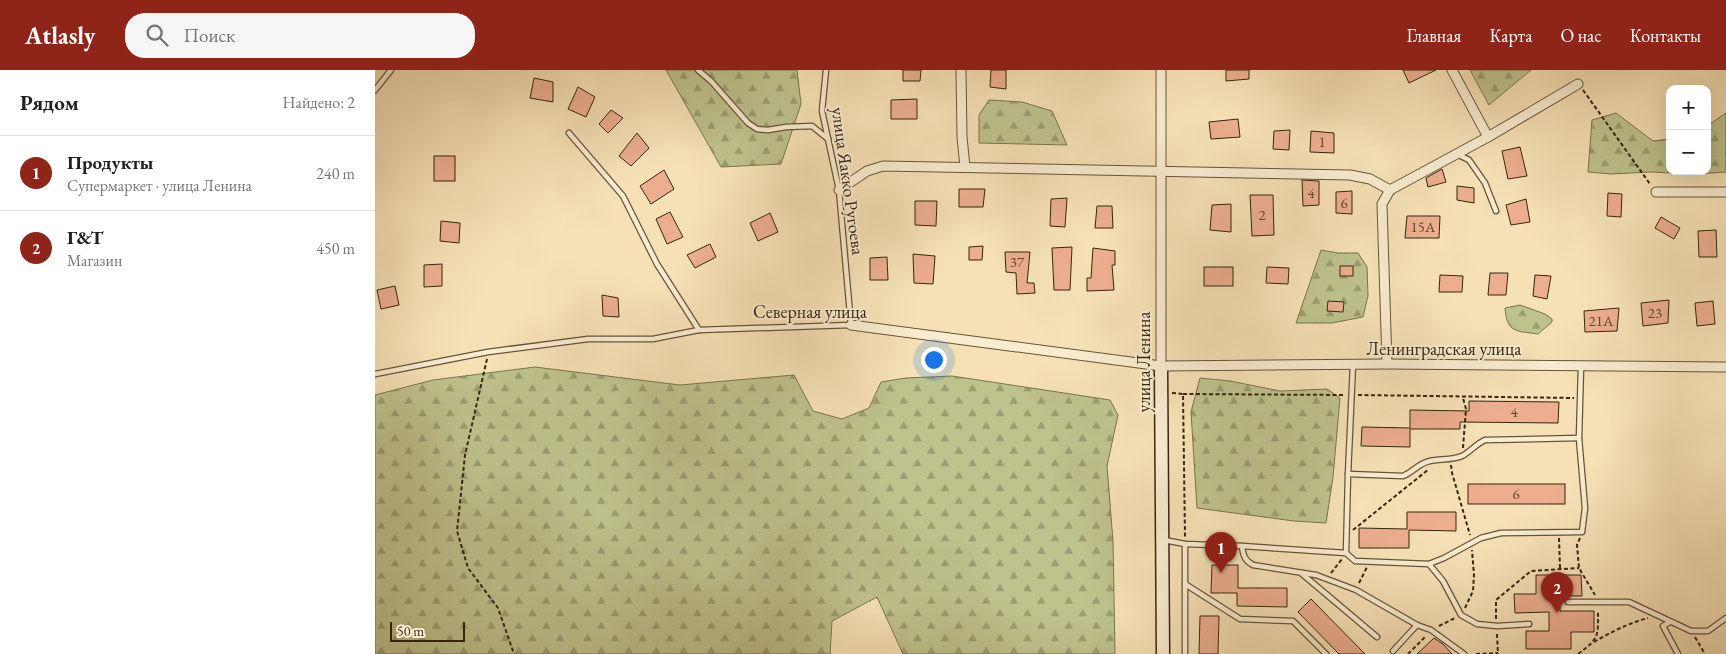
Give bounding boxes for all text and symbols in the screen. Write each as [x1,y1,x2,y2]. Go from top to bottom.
search box [125,13,475,58]
text: Atlasly [25,20,95,51]
icon: search [143,21,171,49]
text: Поиск [183,23,235,48]
text: Главная [1407,24,1461,47]
text: Карта [1489,24,1532,47]
text: О нас [1560,24,1602,47]
text: Контакты [1630,24,1701,47]
map controls [1666,85,1711,175]
button: + [1666,85,1711,130]
text: Рядом [20,89,79,116]
text: Найдено: 2 [283,92,355,113]
street label: улица Яакко Ругоева [827,105,870,257]
button: − [1666,130,1711,175]
house number: 1 [1318,132,1326,151]
text: Продукты [67,150,153,175]
text: 1 [32,163,40,184]
text: 240 m [316,163,355,184]
text: Супермаркет · улица Ленина [67,175,252,196]
house number: 4 [1307,183,1315,202]
house number: 6 [1340,193,1348,212]
house number: 2 [1258,205,1266,224]
house number: 15А [1411,217,1436,236]
text: Г&Т [67,225,104,250]
text: 2 [32,238,40,259]
text: 450 m [316,238,355,259]
text: Магазин [67,250,122,271]
house number: 37 [1010,252,1025,271]
street label: Северная улица [753,300,868,323]
house number: 23 [1648,303,1662,322]
street label: улица Ленина [1132,311,1155,412]
house number: 21А [1589,311,1614,330]
street label: Ленинградская улица [1366,337,1522,360]
your location [921,347,947,373]
house number: 4 [1510,402,1518,421]
house number: 6 [1512,484,1520,503]
pin: 1 [1205,532,1237,573]
pin: 2 [1541,572,1573,613]
scale bar [390,619,465,642]
text: 50 m [397,622,424,640]

